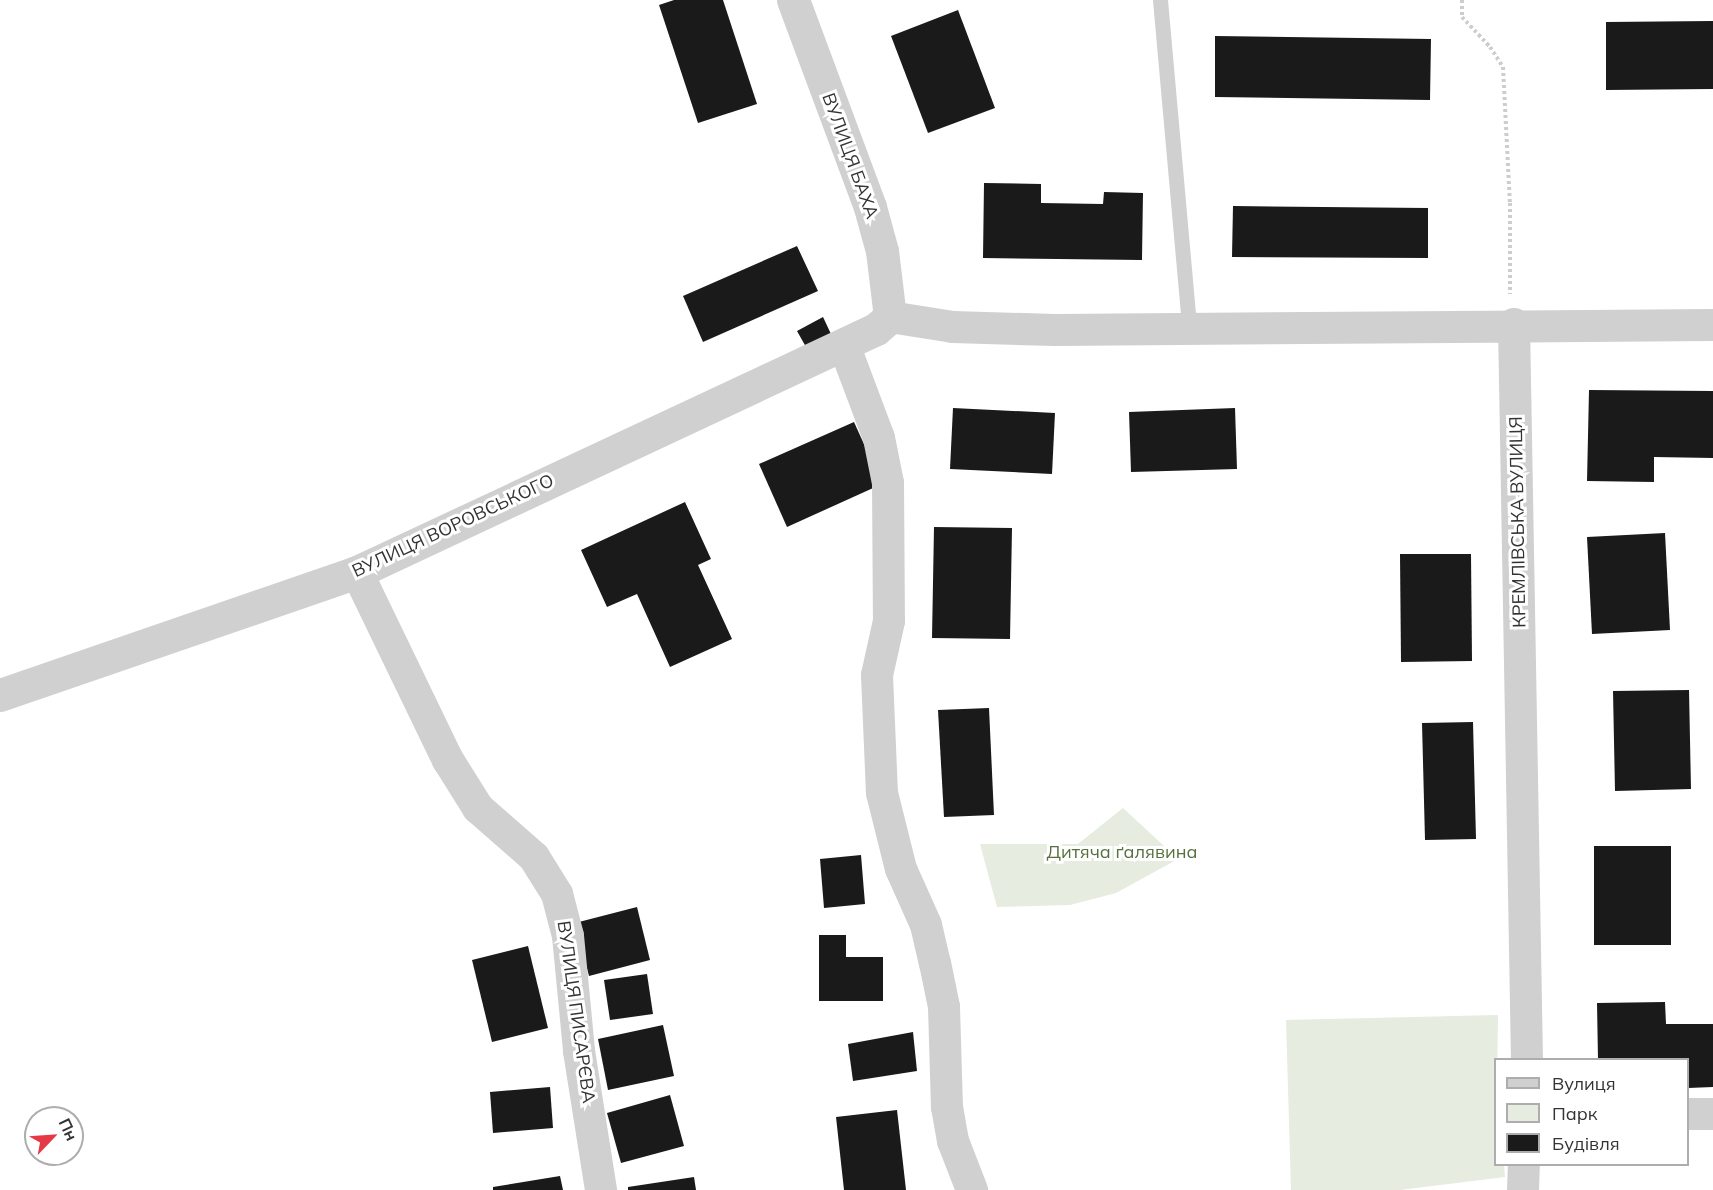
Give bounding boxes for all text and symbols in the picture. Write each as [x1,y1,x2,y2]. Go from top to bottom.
street label: ВУЛИЦЯ БАХА [817,90,883,222]
street label: КРЕМЛІВСЬКА ВУЛИЦЯ [1505,416,1531,628]
street label: ВУЛИЦЯ ВОРОВСЬКОГО [349,470,557,582]
park label: Дитяча ґалявина [1047,841,1197,863]
street label: ВУЛИЦЯ ПИСАРЄВА [552,919,600,1105]
legend [1494,1058,1689,1166]
text: Вулиця [1552,1072,1616,1095]
text: Парк [1552,1102,1597,1125]
north arrow [24,1106,84,1166]
text: Пн [55,1115,82,1144]
text: Будівля [1552,1132,1620,1155]

